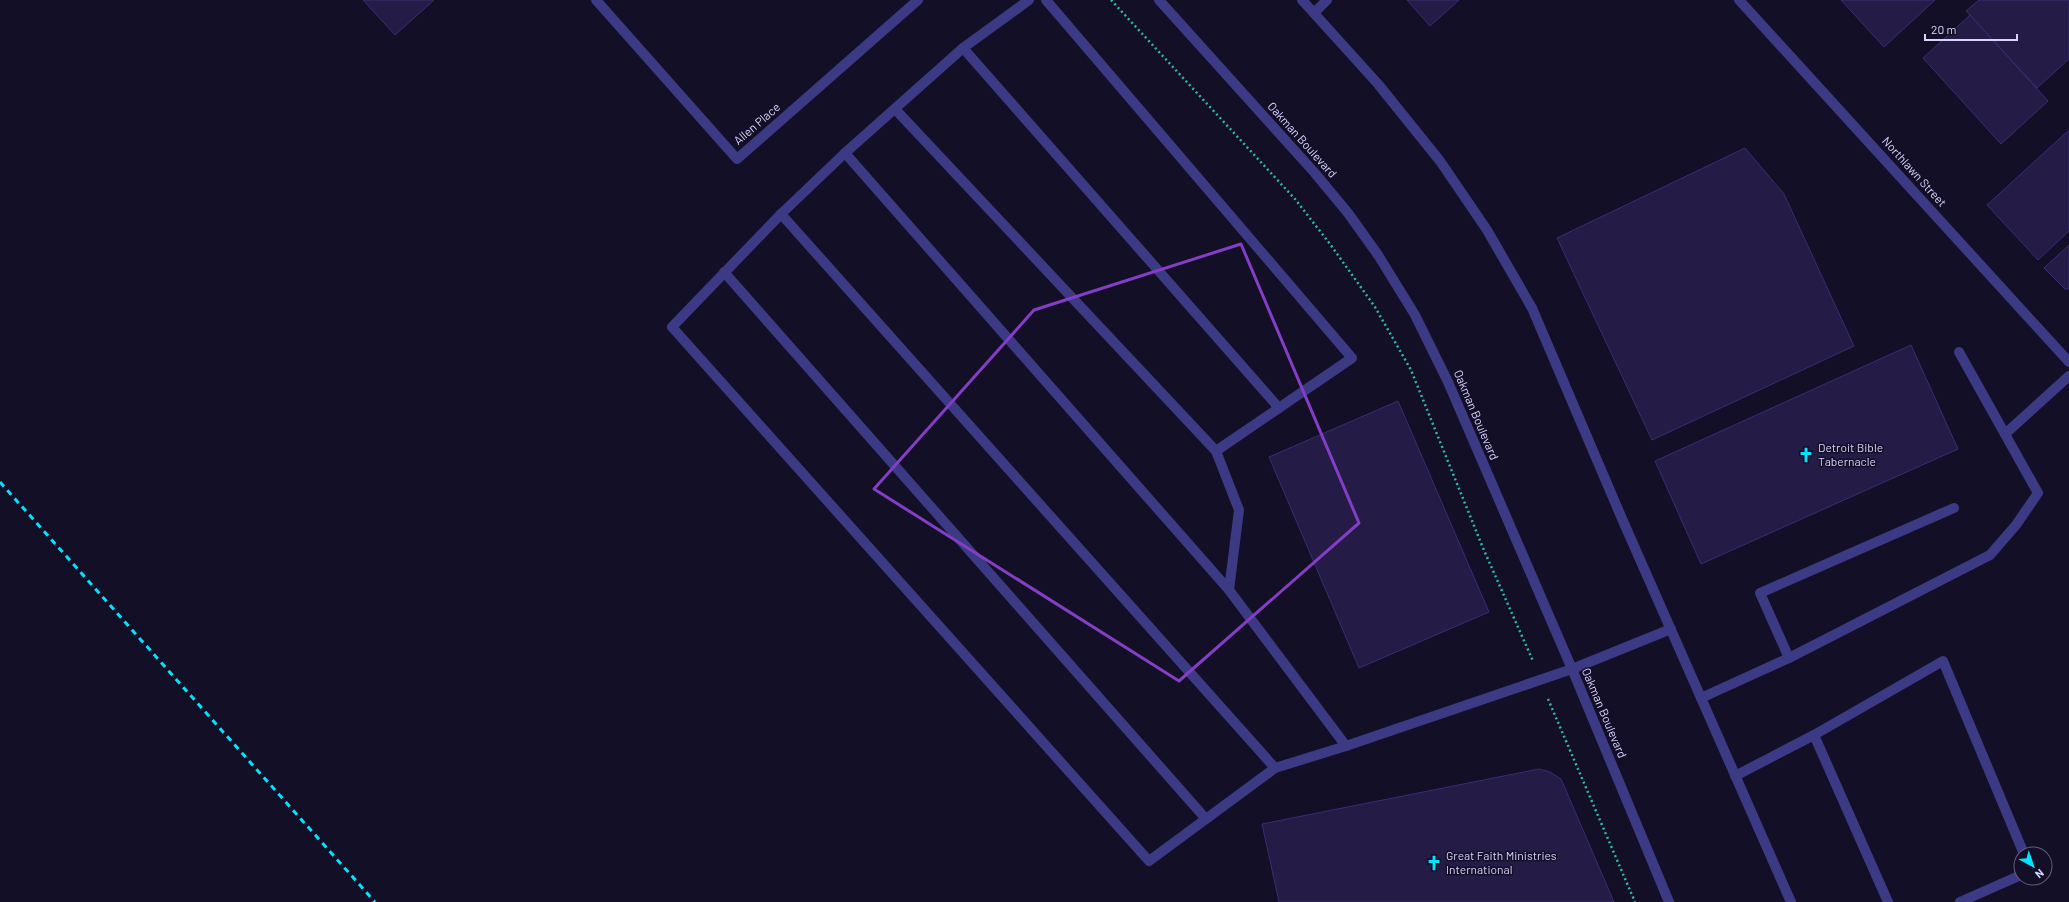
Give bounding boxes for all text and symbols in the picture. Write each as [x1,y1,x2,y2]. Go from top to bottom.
scale bar [1925,16,2017,42]
text: 20 m [1931,22,1957,36]
street label: Allen Place [730,99,782,147]
street label: Oakman Boulevard [1265,99,1340,180]
street label: Northlawn Street [1880,134,1950,209]
street label: Oakman Boulevard [1452,367,1502,462]
place label: Detroit Bible Tabernacle [1818,440,1883,468]
church icon: Detroit Bible Tabernacle [1797,446,1815,464]
street label: Oakman Boulevard [1580,665,1630,760]
north arrow [2013,846,2053,886]
place label: Great Faith Ministries International [1446,848,1557,876]
church icon: Great Faith Ministries International [1425,854,1443,872]
text: N [2033,867,2047,881]

